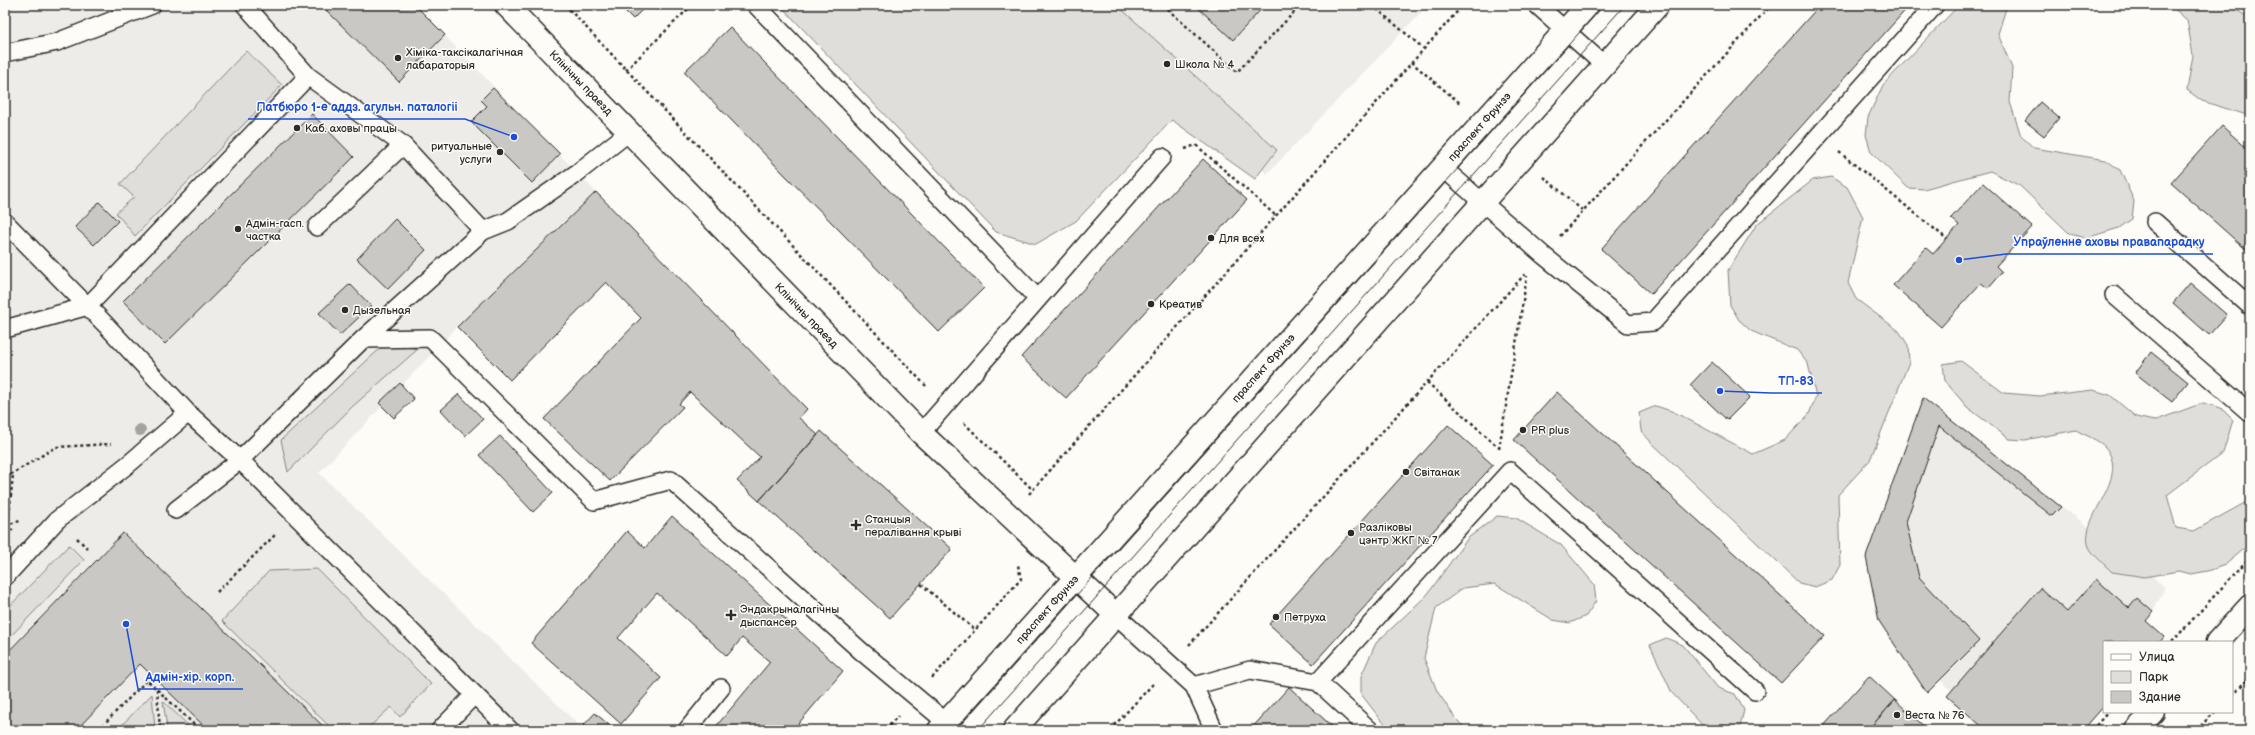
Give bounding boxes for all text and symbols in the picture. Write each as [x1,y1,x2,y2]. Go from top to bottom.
place label: Хіміка-таксікалагічная лабараторыя [406,46,523,72]
street label: Клінічны праезд [547,48,615,118]
marker: Хіміка-таксікалагічная лабараторыя [393,53,403,63]
place label: Школа № 4 [1175,58,1234,71]
marker: Школа № 4 [1162,59,1172,69]
street label: праспект Фрунзэ [1445,89,1514,164]
callout: Патбюро 1-е аддз. агульн. паталогіі [248,95,465,119]
text: Патбюро 1-е аддз. агульн. паталогіі [256,100,458,115]
place label: Каб. аховы працы [305,122,397,135]
marker: Каб. аховы працы [292,123,302,133]
place label: ритуальные услуги [431,140,492,166]
marker: ритуальные услуги [495,147,505,157]
place label: Адмін-гасп. частка [245,217,304,243]
marker: Адмін-гасп. частка [233,224,243,234]
callout: Упраўленне аховы правапарадку [2006,230,2213,254]
place label: Для всех [1219,232,1264,245]
marker: Для всех [1206,233,1216,243]
text: Упраўленне аховы правапарадку [2013,235,2205,250]
street label: Клінічны праезд [772,280,841,351]
place label: Креатив [1159,298,1202,311]
marker: Креатив [1146,299,1156,309]
place label: Дызельная [353,304,411,317]
marker: Дызельная [340,305,350,315]
street label: праспект Фрунзэ [1229,331,1298,405]
callout: ТП-83 [1771,369,1822,393]
text: ТП-83 [1778,374,1814,389]
place label: PR plus [1531,424,1570,437]
marker: PR plus [1518,425,1528,435]
place label: Світанак [1414,466,1460,479]
marker: Світанак [1401,467,1411,477]
place label: Станцыя пералівання крыві [865,513,961,539]
marker: Станцыя пералівання крыві [850,519,862,531]
place label: Разліковы цэнтр ЖКГ № 7 [1359,521,1438,547]
marker: Разліковы цэнтр ЖКГ № 7 [1346,528,1356,538]
street label: праспект Фрунзэ [1013,572,1082,647]
place label: Эндакрыналагічны дыспансер [740,603,839,629]
marker: Эндакрыналагічны дыспансер [725,609,737,621]
place label: Петруха [1284,611,1327,624]
marker: Петруха [1271,612,1281,622]
legend [2103,641,2233,713]
text: Улица [2139,650,2175,665]
callout: Адмін-хір. корп. [138,665,243,689]
text: Адмін-хір. корп. [145,670,235,685]
text: Парк [2139,670,2169,685]
text: Здание [2139,690,2181,705]
place label: Веста № 76 [1905,709,1965,722]
marker: Веста № 76 [1892,710,1902,720]

